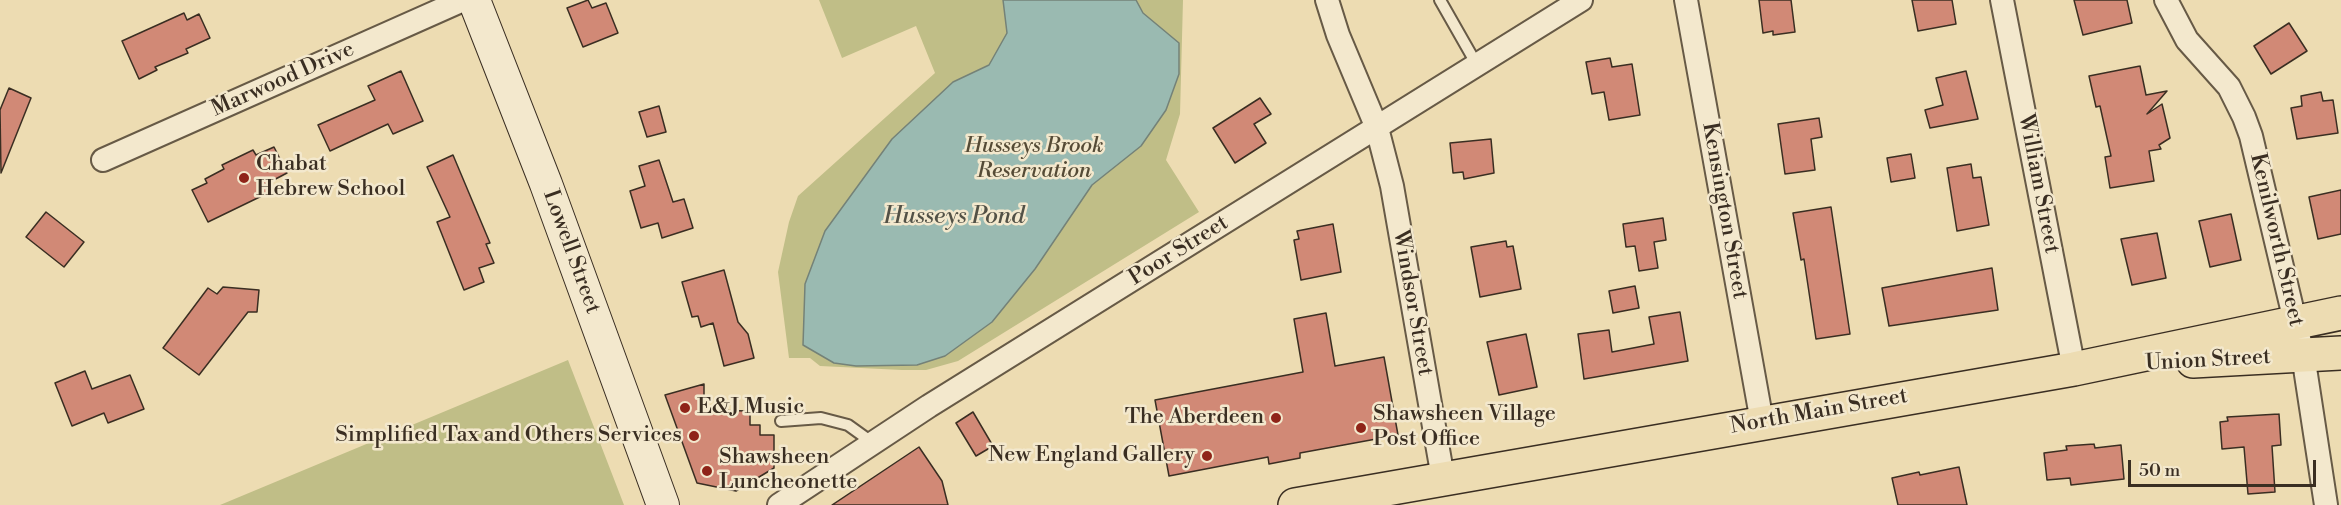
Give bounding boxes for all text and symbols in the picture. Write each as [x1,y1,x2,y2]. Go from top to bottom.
street label: Marwood Drive [207,37,359,123]
street label: William Street [2012,112,2064,256]
street label: Kensington Street [1695,121,1753,301]
park label: Husseys Brook Reservation [964,134,1104,186]
street label: Kenilworth Street [2243,151,2309,329]
place label: Chabat Hebrew School [256,152,405,204]
marker: Chabat Hebrew School [237,171,251,185]
street label: Lowell Street [536,186,606,318]
water label: Husseys Pond [883,203,1025,231]
street label: Poor Street [1124,210,1234,292]
street label: Windsor Street [1386,228,1438,378]
street label: Union Street [2144,345,2272,377]
street label: North Main Street [1728,383,1910,441]
place label: E&J Music [697,395,804,421]
marker: E&J Music [678,401,692,415]
place label: Shawsheen Village Post Office [1373,402,1556,454]
place label: The Aberdeen [1125,405,1264,431]
marker: The Aberdeen [1269,411,1283,425]
marker: Shawsheen Village Post Office [1354,421,1368,435]
place label: Simplified Tax and Others Services [335,423,682,449]
marker: Simplified Tax and Others Services [687,429,701,443]
place label: New England Gallery [988,443,1195,469]
place label: Shawsheen Luncheonette [719,445,857,496]
scale bar [2131,448,2318,486]
marker: New England Gallery [1200,449,1214,463]
text: 50 m [2139,459,2180,482]
marker: Shawsheen Luncheonette [700,464,714,478]

